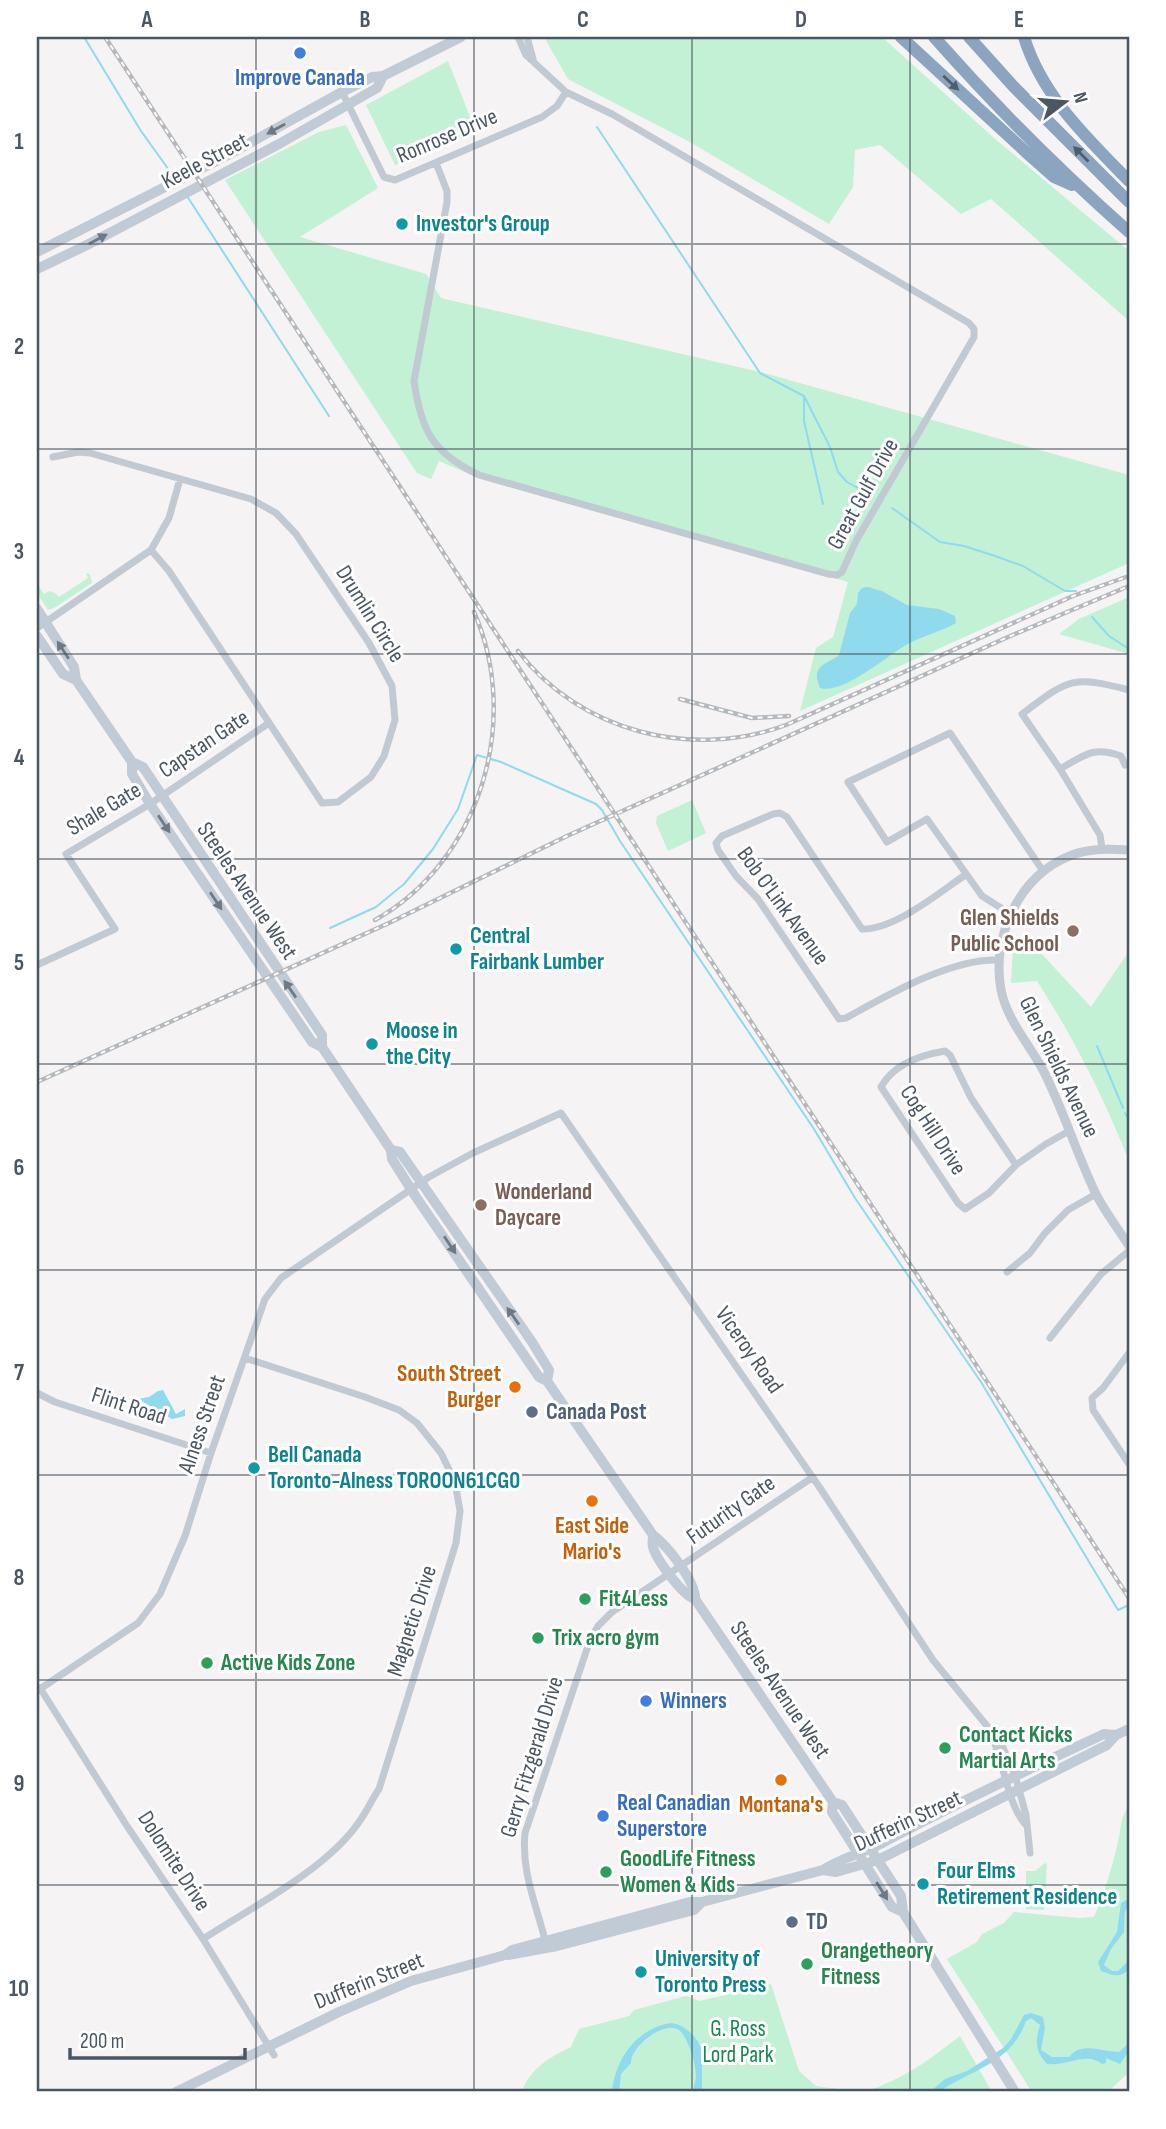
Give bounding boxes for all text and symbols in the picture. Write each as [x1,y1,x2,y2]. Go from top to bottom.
text: A [141,6,154,34]
text: B [360,6,371,34]
text: C [577,6,589,34]
text: D [795,6,807,34]
text: E [1014,6,1024,34]
marker: Improve Canada [292,45,308,61]
place label: Improve Canada [235,64,365,92]
north arrow [1030,66,1100,136]
one-way arrow [942,75,960,91]
text: N [1067,90,1092,106]
street label: Ronrose Drive [392,102,502,170]
one-way arrow [266,123,286,135]
street label: Keele Street [157,127,253,195]
text: 1 [14,128,24,156]
one-way arrow [1072,146,1089,163]
place label: Investor's Group [416,210,550,238]
marker: Investor's Group [394,216,410,232]
one-way arrow [89,234,109,246]
text: 2 [14,333,24,361]
street label: Great Gulf Drive [821,434,905,554]
text: 3 [14,538,24,566]
street label: Drumlin Circle [329,560,411,668]
one-way arrow [57,640,70,660]
street label: Capstan Gate [153,704,255,784]
text: 4 [14,744,25,772]
street label: Shale Gate [62,776,146,842]
one-way arrow [157,815,171,833]
street label: Steeles Avenue West [191,817,303,965]
street label: Bob O'Link Avenue [731,841,835,971]
one-way arrow [209,891,222,911]
place label: Glen Shields Public School [951,904,1059,958]
place label: Central Fairbank Lumber [470,922,604,976]
marker: Glen Shields Public School [1065,923,1081,939]
marker: Central Fairbank Lumber [448,941,464,957]
text: 5 [14,949,24,977]
one-way arrow [283,980,297,998]
street label: Glen Shields Avenue [1013,992,1105,1142]
place label: Moose in the City [386,1017,458,1071]
marker: Moose in the City [364,1036,380,1052]
street label: Cog Hill Drive [894,1080,972,1180]
text: 6 [14,1154,24,1182]
place label: Wonderland Daycare [495,1178,592,1232]
marker: Wonderland Daycare [473,1197,489,1213]
one-way arrow [443,1236,457,1254]
street label: Viceroy Road [709,1301,789,1399]
one-way arrow [506,1307,520,1325]
text: 7 [14,1359,24,1387]
place label: South Street Burger [397,1360,501,1414]
street label: Alness Street [172,1371,232,1478]
marker: South Street Burger [507,1379,523,1395]
street label: Flint Road [88,1381,170,1431]
place label: Canada Post [546,1398,647,1426]
marker: Canada Post [524,1404,540,1420]
place label: Bell Canada Toronto-Alness TOROON61CG0 [268,1441,520,1495]
marker: Bell Canada Toronto-Alness TOROON61CG0 [246,1460,262,1476]
street label: Futurity Gate [681,1469,781,1551]
marker: East Side Mario's [584,1493,600,1509]
place label: East Side Mario's [555,1512,629,1566]
street label: Magnetic Drive [381,1562,443,1680]
text: 8 [14,1564,25,1592]
place label: Fit4Less [599,1585,668,1613]
marker: Fit4Less [577,1591,593,1607]
street label: Steeles Avenue West [724,1616,836,1764]
place label: Trix acro gym [552,1624,659,1652]
marker: Trix acro gym [530,1630,546,1646]
place label: Active Kids Zone [220,1649,355,1677]
marker: Active Kids Zone [199,1655,215,1671]
street label: Gerry Fitzgerald Drive [494,1673,570,1841]
place label: Winners [660,1687,727,1715]
marker: Winners [638,1693,654,1709]
place label: Contact Kicks Martial Arts [959,1721,1073,1775]
marker: Contact Kicks Martial Arts [937,1740,953,1756]
text: 9 [14,1770,24,1798]
marker: Montana's [773,1772,789,1788]
street label: Dufferin Street [850,1784,966,1858]
place label: Real Canadian Superstore [617,1789,730,1843]
place label: Montana's [739,1791,823,1819]
street label: Dolomite Drive [131,1806,217,1916]
marker: Real Canadian Superstore [595,1808,611,1824]
place label: GoodLife Fitness Women & Kids [620,1845,756,1899]
place label: Four Elms Retirement Residence [937,1857,1117,1911]
marker: GoodLife Fitness Women & Kids [598,1864,614,1880]
marker: Four Elms Retirement Residence [915,1876,931,1892]
one-way arrow [876,1881,888,1900]
place label: TD [806,1908,828,1936]
marker: TD [784,1914,800,1930]
place label: Orangetheory Fitness [821,1937,934,1991]
place label: University of Toronto Press [655,1945,767,1999]
street label: Dufferin Street [310,1946,428,2016]
marker: Orangetheory Fitness [799,1956,815,1972]
marker: University of Toronto Press [633,1964,649,1980]
text: 10 [9,1975,29,2003]
park label: G. Ross Lord Park [703,2015,774,2069]
scale bar [70,2017,245,2061]
text: 200 m [80,2029,124,2054]

